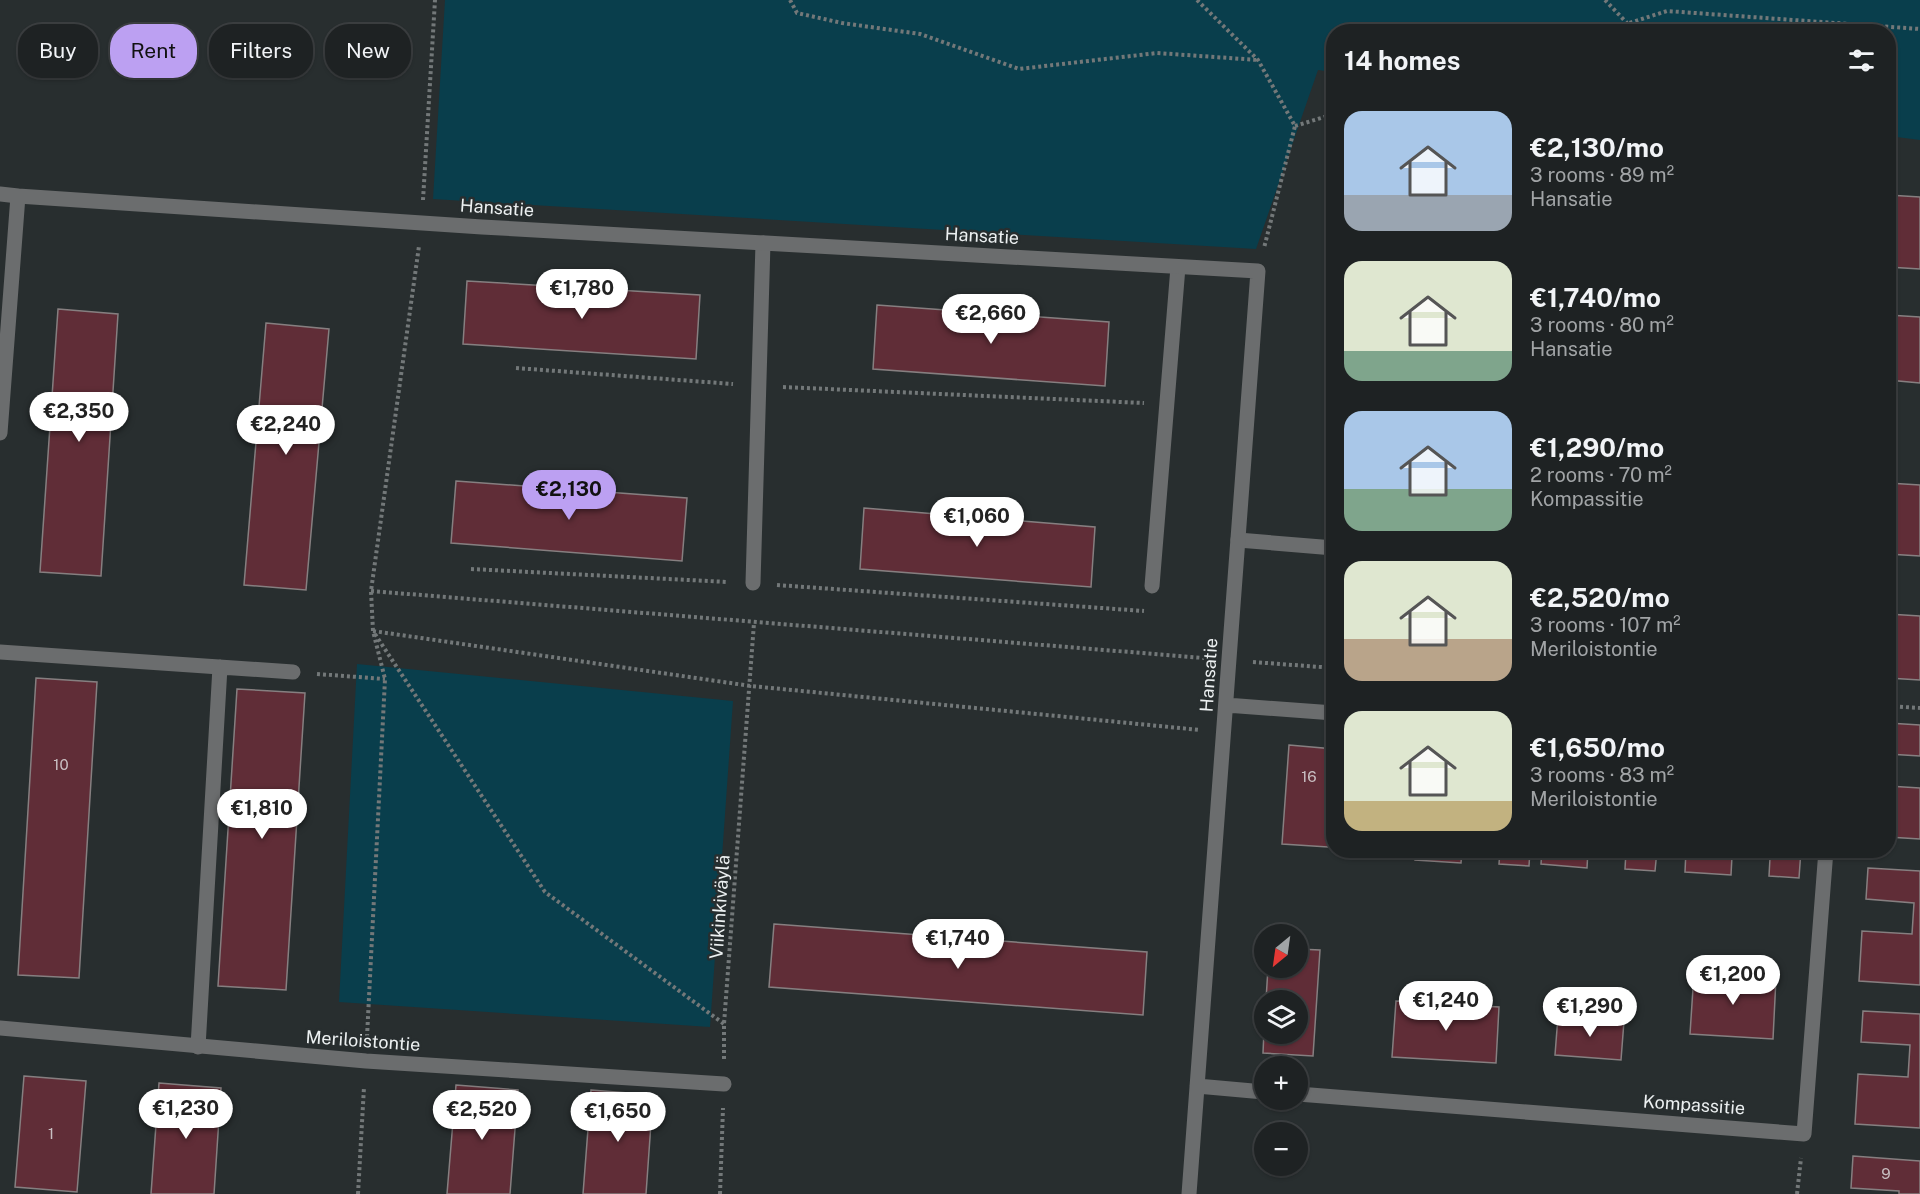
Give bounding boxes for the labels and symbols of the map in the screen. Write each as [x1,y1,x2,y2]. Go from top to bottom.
street label: Hansatie [459,194,535,221]
street label: Hansatie [944,223,1020,248]
pin: €1,780 [533,269,631,320]
pin: €2,660 [942,294,1040,345]
pin: €2,350 [30,392,128,443]
pin: €2,240 [237,405,335,456]
pin: €2,130 [520,470,618,521]
pin: €1,060 [928,497,1026,548]
street label: Hansatie [1195,637,1222,713]
house number: 10 [53,756,69,773]
house number: 16 [1301,768,1317,785]
pin: €1,810 [213,789,311,840]
street label: Viikinkiväylä [705,854,734,960]
pin: €1,740 [909,919,1007,970]
north arrow [1254,924,1308,978]
pin: €1,200 [1684,955,1782,1006]
pin: €1,240 [1397,981,1495,1032]
pin: €1,290 [1541,987,1639,1038]
street label: Meriloistontie [305,1026,421,1055]
pin: €1,230 [137,1089,235,1140]
pin: €2,520 [433,1090,531,1141]
street label: Kompassitie [1642,1090,1746,1119]
pin: €1,650 [569,1092,667,1143]
house number: 1 [48,1125,54,1142]
house number: 9 [1881,1165,1891,1182]

